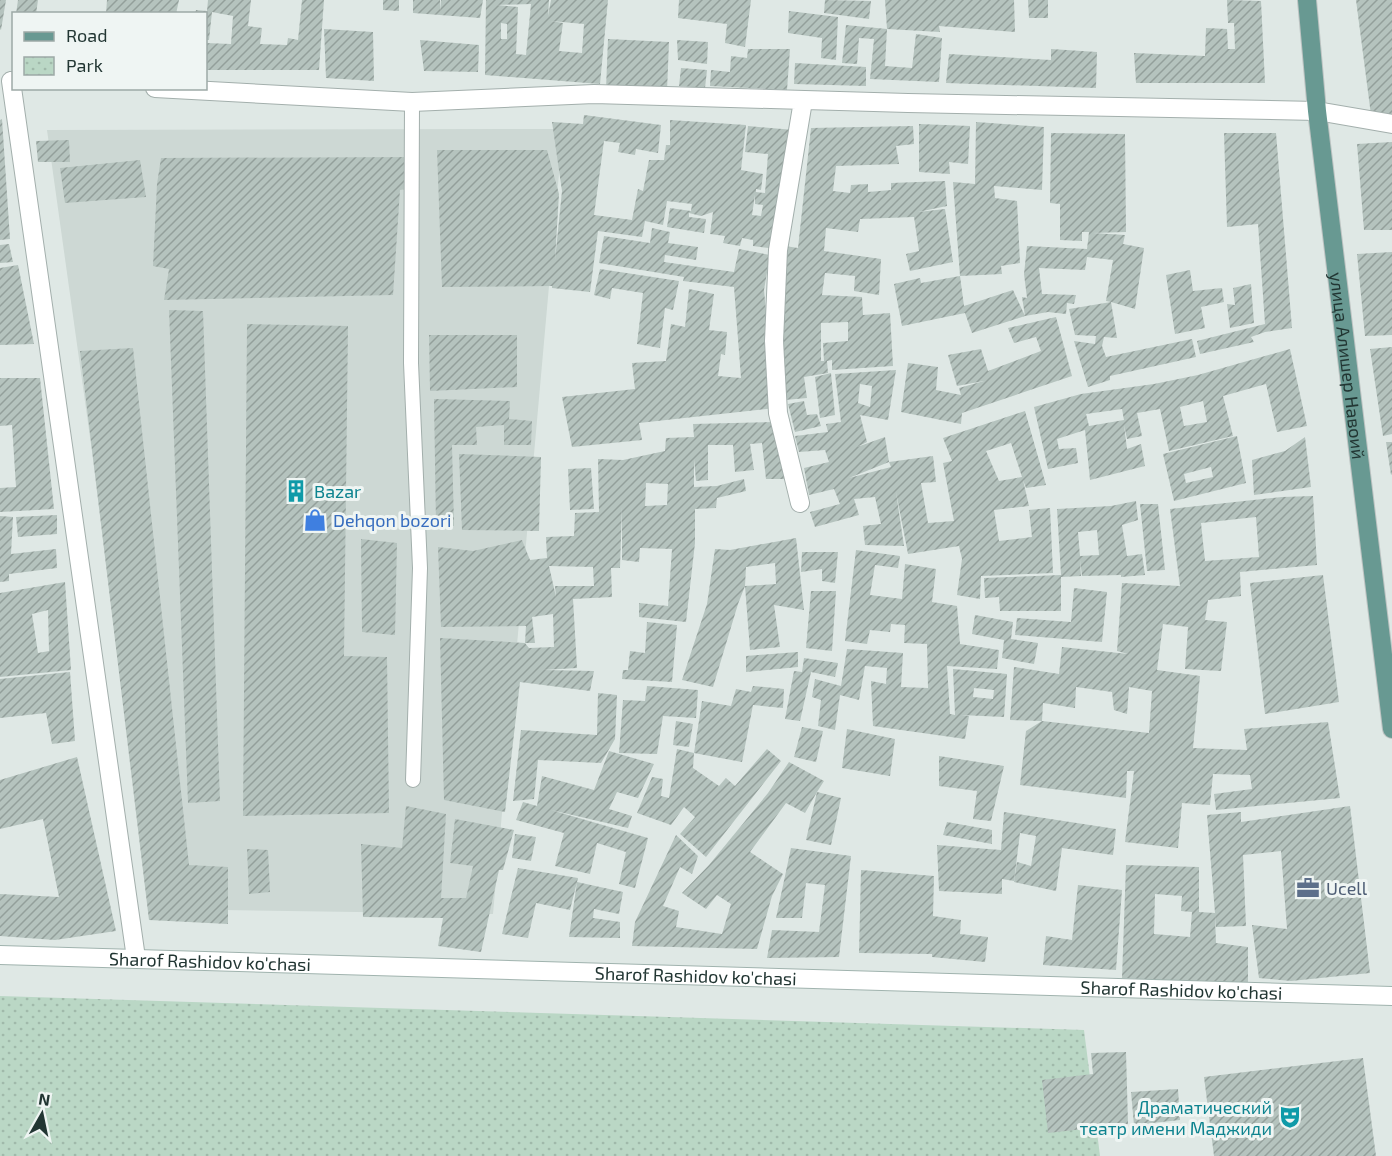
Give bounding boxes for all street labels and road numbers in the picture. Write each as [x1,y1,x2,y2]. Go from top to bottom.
street label: улица Алишер Навоий [1326,271,1370,461]
street label: Sharof Rashidov ko'chasi [109,947,311,975]
street label: Sharof Rashidov ko'chasi [594,962,797,989]
street label: Sharof Rashidov ko'chasi [1080,976,1283,1004]

